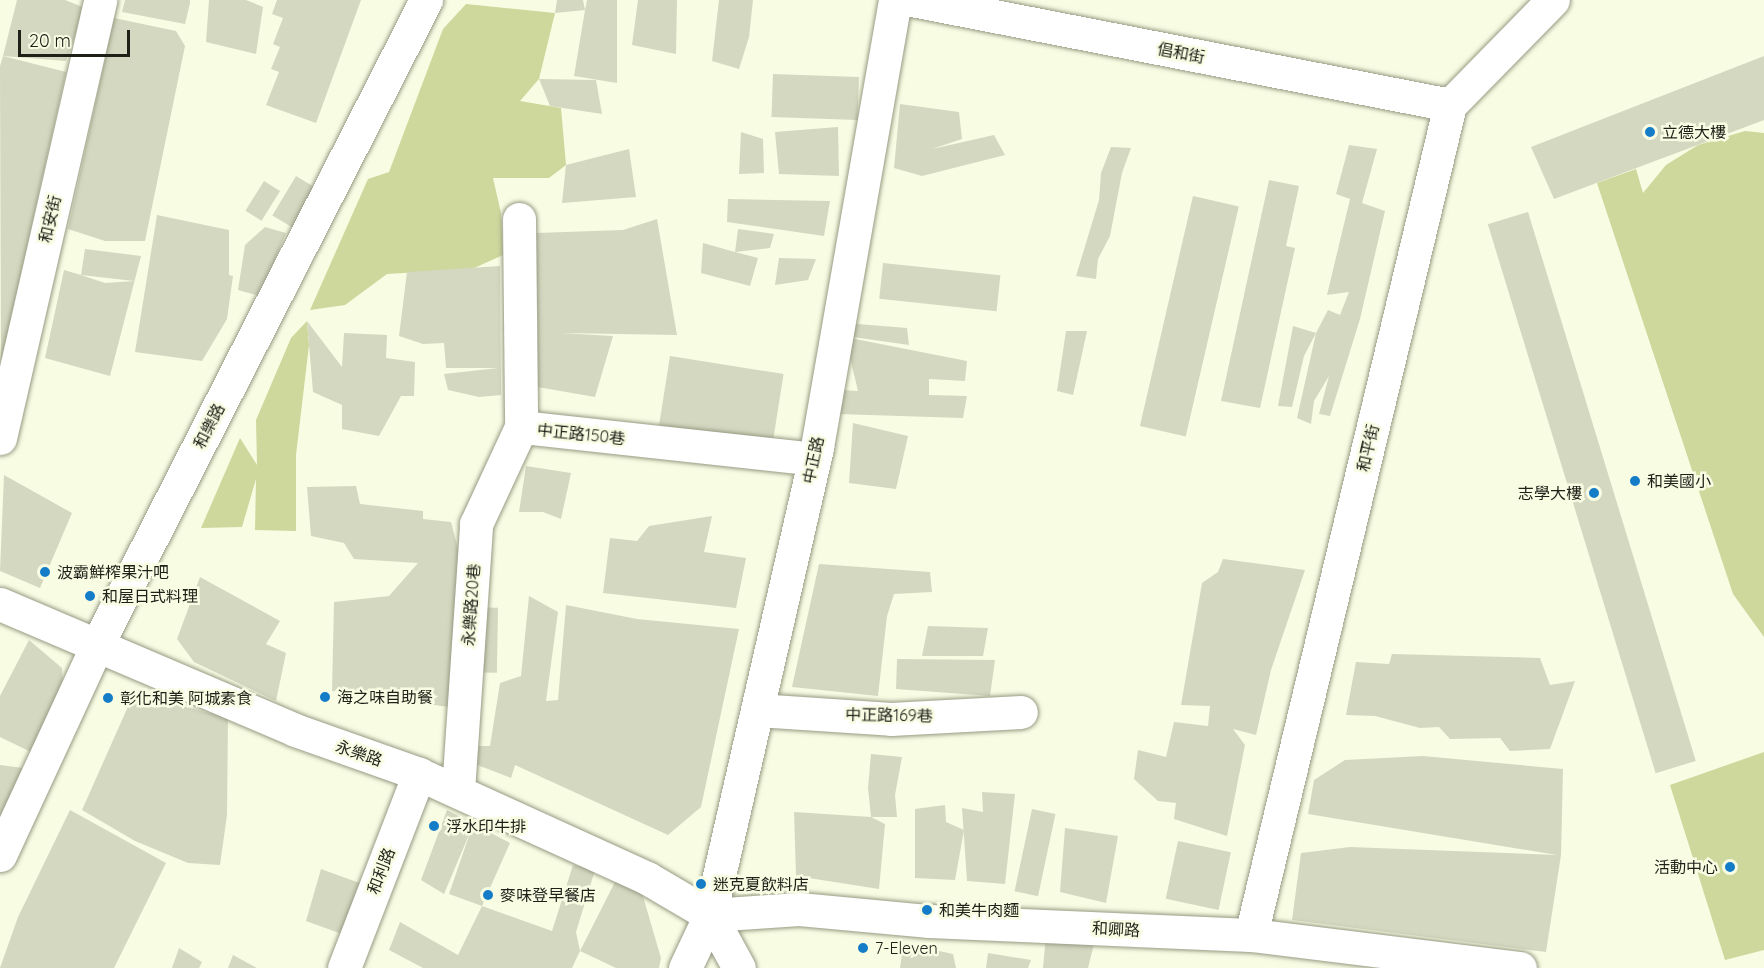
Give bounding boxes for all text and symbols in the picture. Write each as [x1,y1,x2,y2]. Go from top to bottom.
scale bar [21,18,134,56]
text: 20 m [29,29,71,52]
street label: 倡和街 [1156,39,1206,67]
place label: 立德大樓 [1662,122,1726,142]
marker: 立德大樓 [1643,125,1657,139]
street label: 和安街 [35,193,65,245]
street label: 和樂路 [190,400,228,452]
street label: 中正路150巷 [536,420,626,448]
street label: 和平街 [1353,422,1383,474]
street label: 中正路 [799,435,827,485]
place label: 和美國小 [1647,471,1711,491]
marker: 和美國小 [1628,474,1642,488]
place label: 志學大樓 [1518,483,1582,503]
marker: 志學大樓 [1587,486,1601,500]
place label: 波霸鮮榨果汁吧 [57,562,169,582]
street label: 永樂路20巷 [459,563,483,647]
marker: 波霸鮮榨果汁吧 [38,565,52,579]
place label: 和屋日式料理 [102,586,198,606]
marker: 和屋日式料理 [83,589,97,603]
place label: 海之味自助餐 [337,687,433,707]
place label: 彰化和美 阿城素食 [120,688,252,708]
marker: 海之味自助餐 [318,690,332,704]
marker: 彰化和美 阿城素食 [101,691,115,705]
street label: 中正路169巷 [845,705,933,725]
street label: 永樂路 [333,736,385,770]
place label: 浮水印牛排 [446,816,526,836]
marker: 浮水印牛排 [427,819,441,833]
street label: 和利路 [363,845,399,897]
place label: 活動中心 [1654,857,1718,877]
marker: 活動中心 [1723,860,1737,874]
place label: 迷克夏飲料店 [713,874,809,894]
marker: 迷克夏飲料店 [694,877,708,891]
place label: 麥味登早餐店 [500,885,596,905]
marker: 麥味登早餐店 [481,888,495,902]
place label: 和美牛肉麵 [939,900,1019,920]
marker: 和美牛肉麵 [920,903,934,917]
street label: 和卿路 [1092,918,1140,940]
place label: 7-Eleven [875,938,938,958]
marker: 7-Eleven [856,941,870,955]

